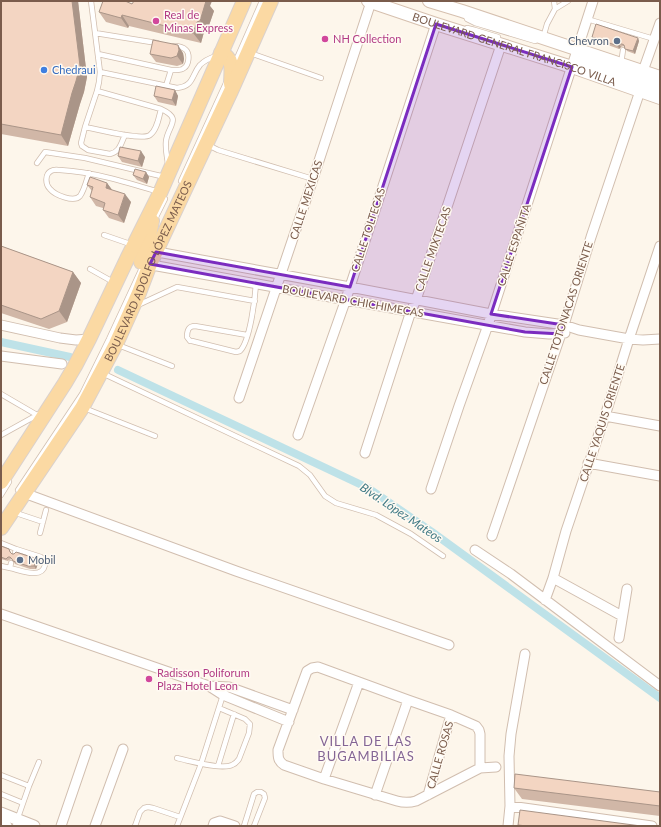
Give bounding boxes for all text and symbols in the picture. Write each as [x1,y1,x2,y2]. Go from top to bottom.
place label: Real de Minas Express [164,8,233,34]
street label: BOULEVARD GENERAL FRANCISCO VILLA [411,10,618,88]
marker: Real de Minas Express [151,16,161,26]
place label: NH Collection [333,32,402,45]
marker: NH Collection [320,34,330,44]
place label: Chevron [568,34,609,47]
marker: Chevron [612,36,622,46]
place label: Chedraui [52,63,96,76]
marker: Chedraui [39,65,49,75]
street label: CALLE MEXICAS [287,158,325,241]
street label: BOULEVARD ADOLFO LÓPEZ MATEOS [101,178,194,363]
street label: CALLE TOLTECAS [348,186,387,274]
street label: CALLE ESPAÑITA [494,202,533,288]
street label: CALLE MIXTECAS [412,205,453,293]
street label: CALLE TOTONACAS ORIENTE [536,239,595,386]
street label: BOULEVARD CHICHIMECAS [281,282,425,319]
street label: CALLE YAQUIS ORIENTE [576,362,627,483]
water label: Blvd. López Mateos [357,480,445,546]
place label: Mobil [28,553,56,566]
marker: Mobil [15,555,25,565]
place label: Radisson Poliforum Plaza Hotel Leon [157,666,250,692]
marker: Radisson Poliforum Plaza Hotel Leon [144,674,154,684]
street label: CALLE ROSAS [424,719,455,790]
district label: VILLA DE LAS BUGAMBILIAS [317,733,415,764]

